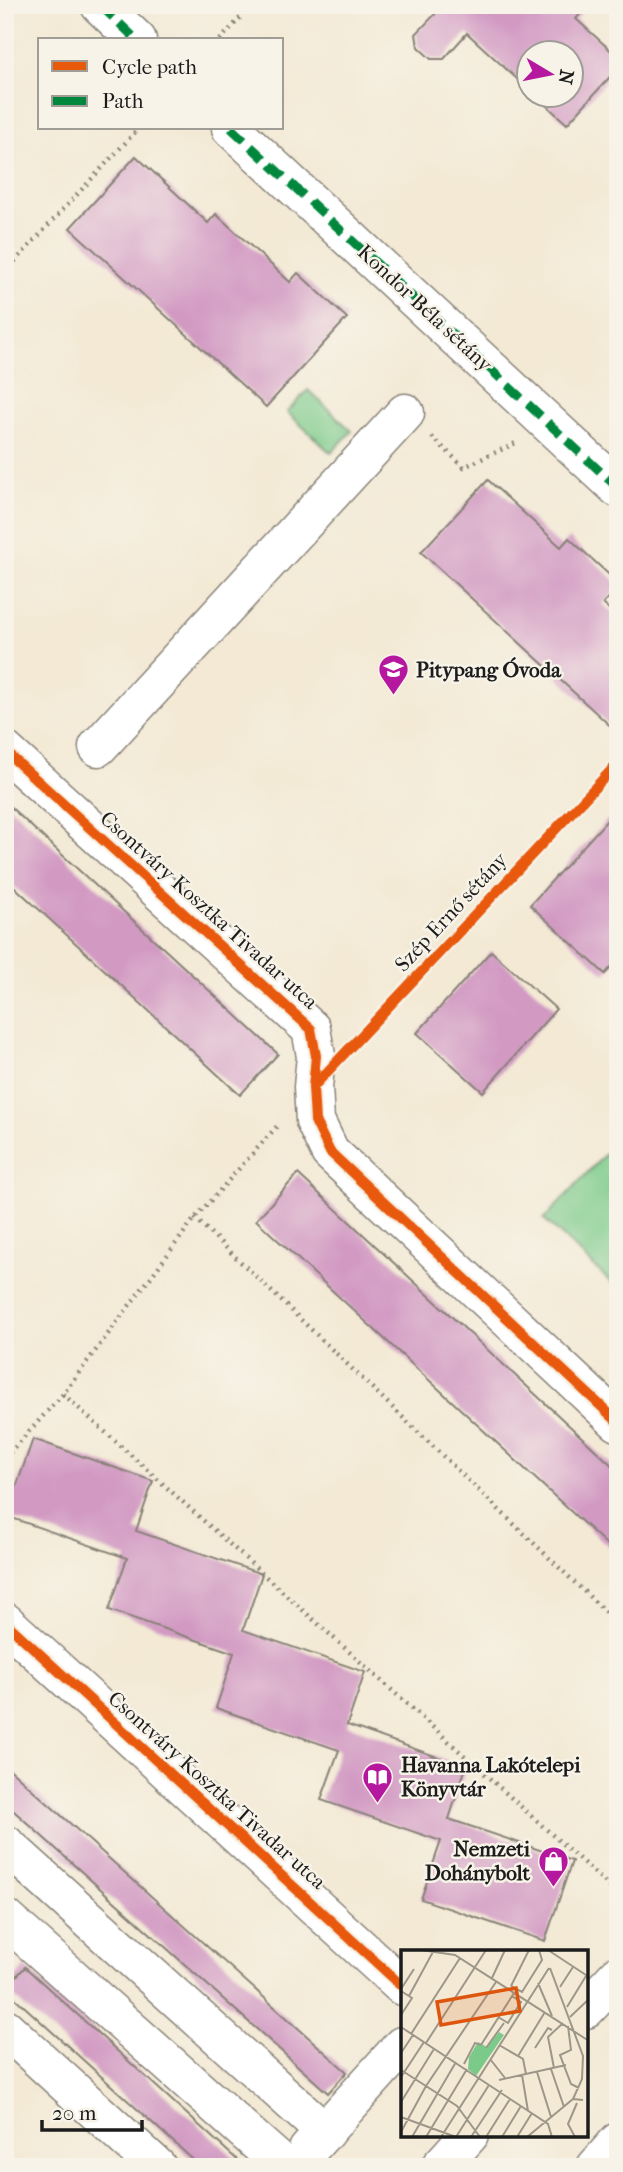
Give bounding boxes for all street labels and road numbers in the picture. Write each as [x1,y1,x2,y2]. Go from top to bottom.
street label: Kondor Béla sétány [353,240,498,377]
street label: Csontváry Kosztka Tivadar utca [95,806,323,1014]
street label: Szép Ernő sétány [390,847,513,976]
street label: Csontváry Kosztka Tivadar utca [103,1686,331,1894]

